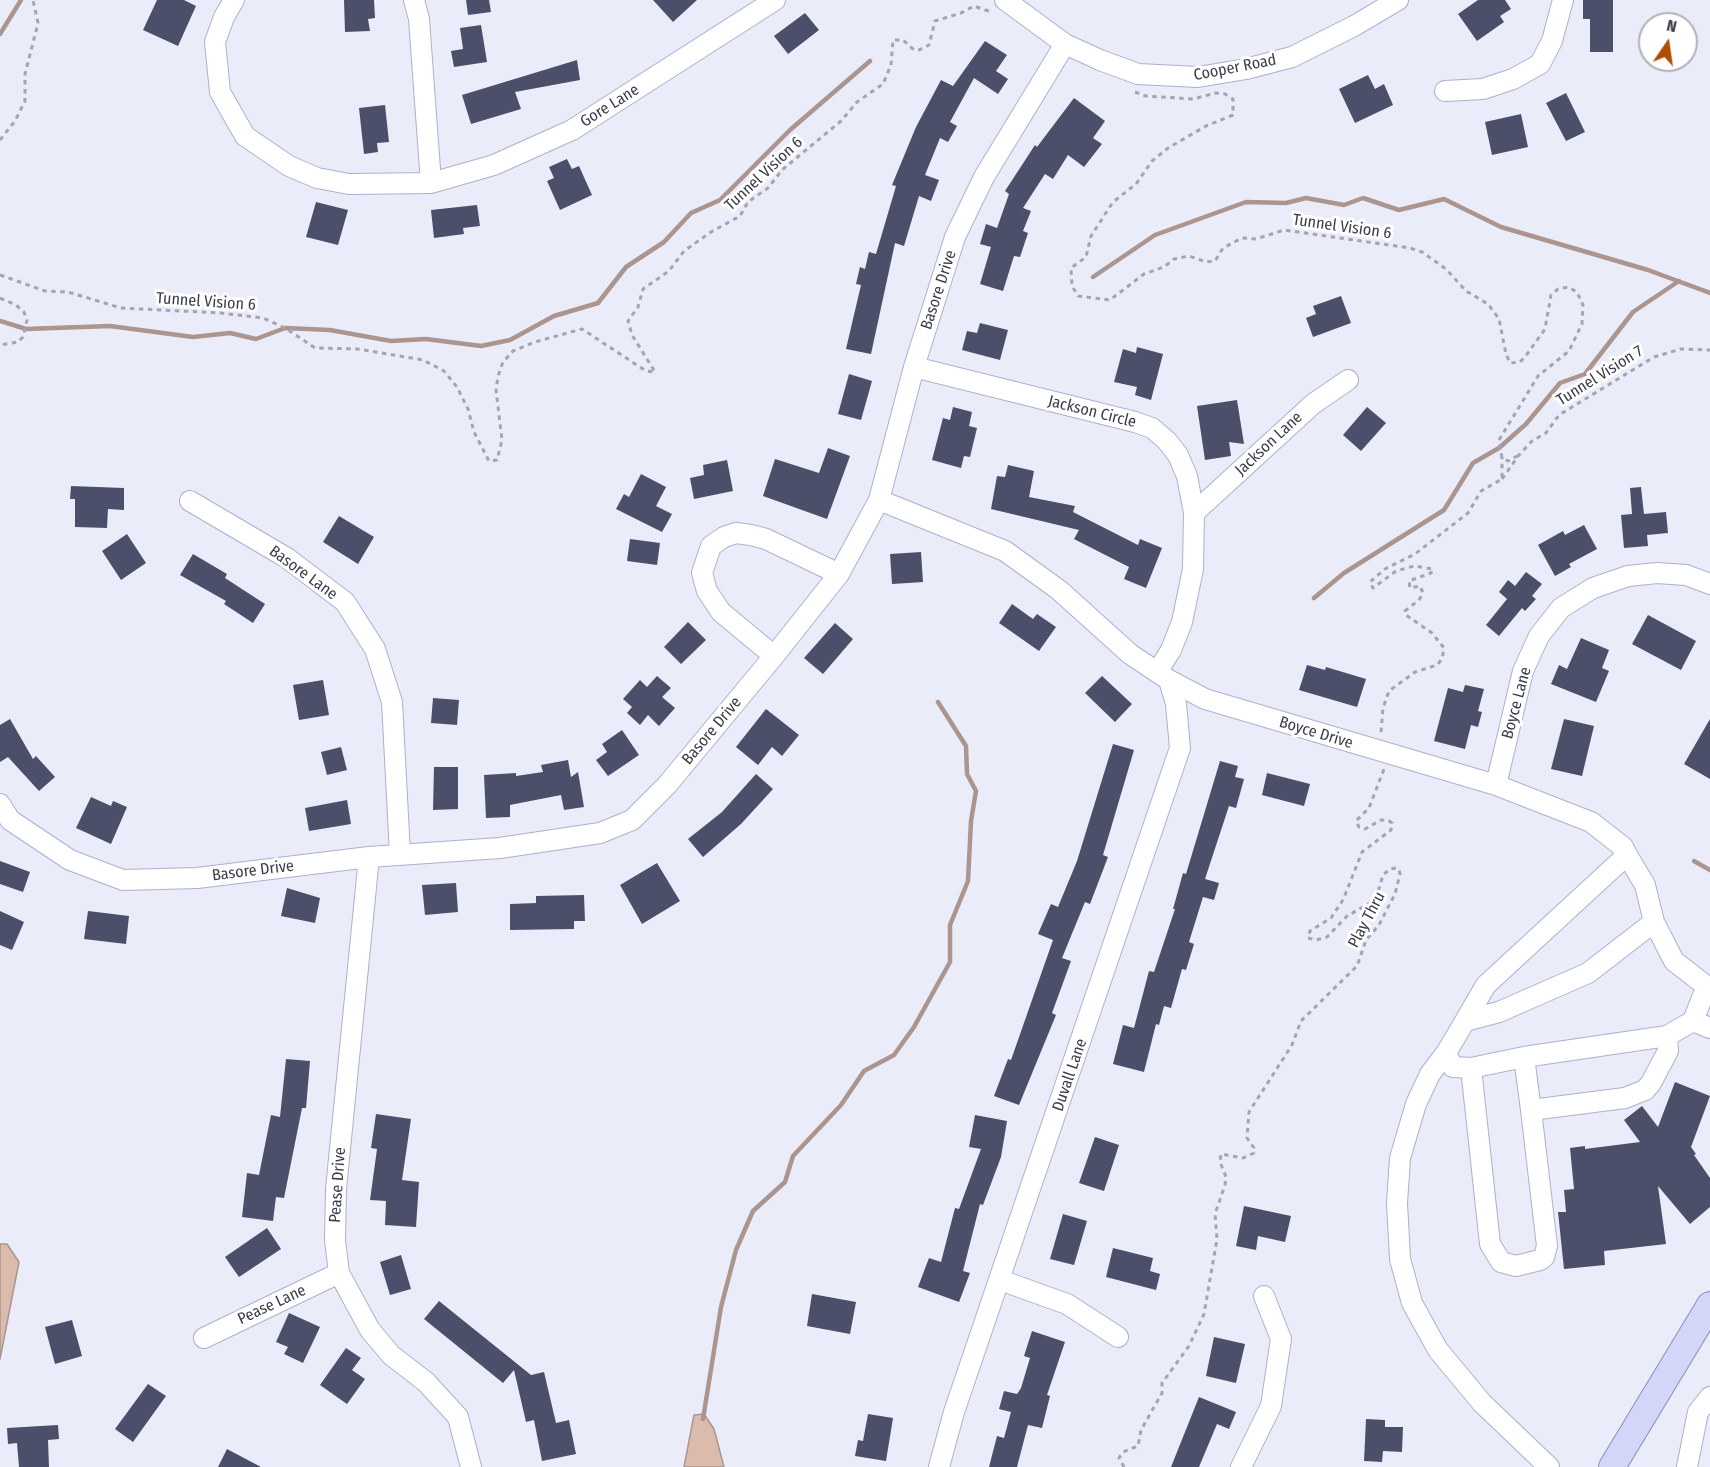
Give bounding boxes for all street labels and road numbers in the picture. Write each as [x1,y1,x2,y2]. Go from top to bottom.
street label: Cooper Road [1192,51,1278,85]
street label: Gore Lane [577,80,643,132]
street label: Tunnel Vision 6 [721,133,807,215]
street label: Tunnel Vision 6 [1291,211,1393,243]
street label: Basore Drive [917,248,961,332]
street label: Tunnel Vision 6 [156,289,256,315]
street label: Tunnel Vision 7 [1553,342,1647,410]
street label: Jackson Circle [1046,392,1138,432]
street label: Jackson Lane [1231,408,1307,480]
street label: Basore Lane [265,542,341,604]
street label: Boyce Lane [1498,665,1536,741]
street label: Basore Drive [678,693,746,769]
street label: Boyce Drive [1277,713,1355,753]
street label: Basore Drive [211,856,295,886]
street label: Play Thru [1344,889,1390,951]
street label: Duvall Lane [1049,1036,1091,1114]
street label: Pease Drive [326,1147,350,1223]
street label: Pease Lane [235,1281,309,1329]

